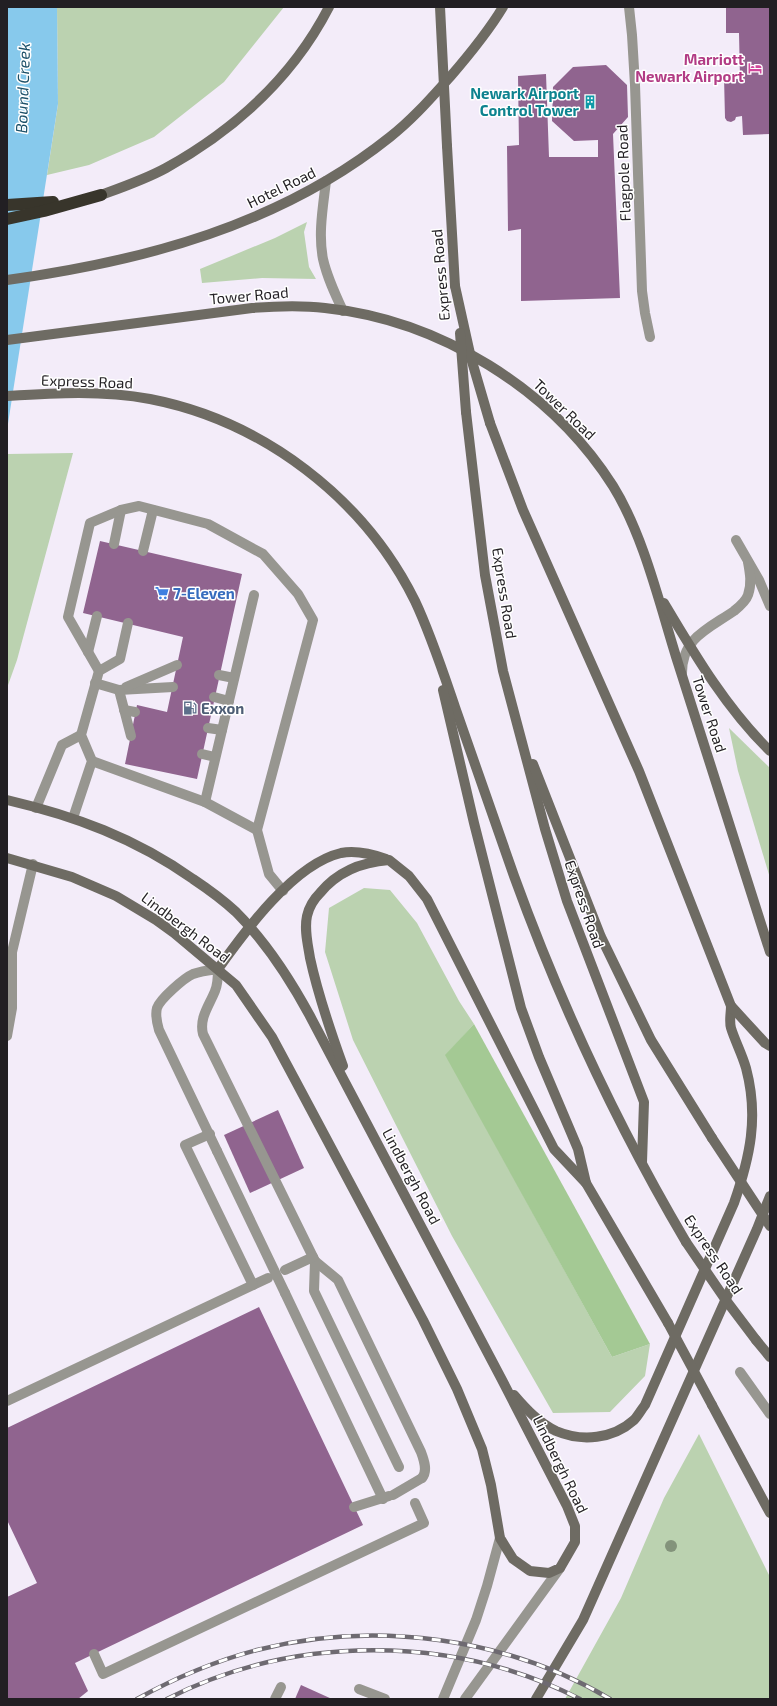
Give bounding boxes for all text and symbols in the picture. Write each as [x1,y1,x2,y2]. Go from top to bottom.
water label: Bound Creek [11,42,33,134]
place label: Marriott Newark Airport [635,50,744,85]
hotel icon: Marriott Newark Airport [747,60,763,76]
place label: Newark Airport Control Tower [470,84,580,119]
building icon: Newark Airport Control Tower [582,94,598,110]
street label: Flagpole Road [612,124,634,222]
street label: Hotel Road [244,163,318,211]
street label: Express Road [427,228,453,322]
street label: Tower Road [209,283,289,307]
street label: Express Road [41,370,133,392]
street label: Tower Road [530,375,600,443]
street label: Express Road [489,546,521,640]
place label: 7-Eleven [173,584,235,602]
supermarket icon: 7-Eleven [154,585,170,601]
street label: Tower Road [689,673,731,755]
place label: Exxon [201,699,244,717]
fuel station icon: Exxon [182,700,198,716]
street label: Express Road [562,858,608,950]
street label: Lindbergh Road [138,888,234,966]
street label: Lindbergh Road [379,1125,445,1227]
street label: Express Road [681,1211,747,1297]
street label: Lindbergh Road [530,1412,592,1516]

